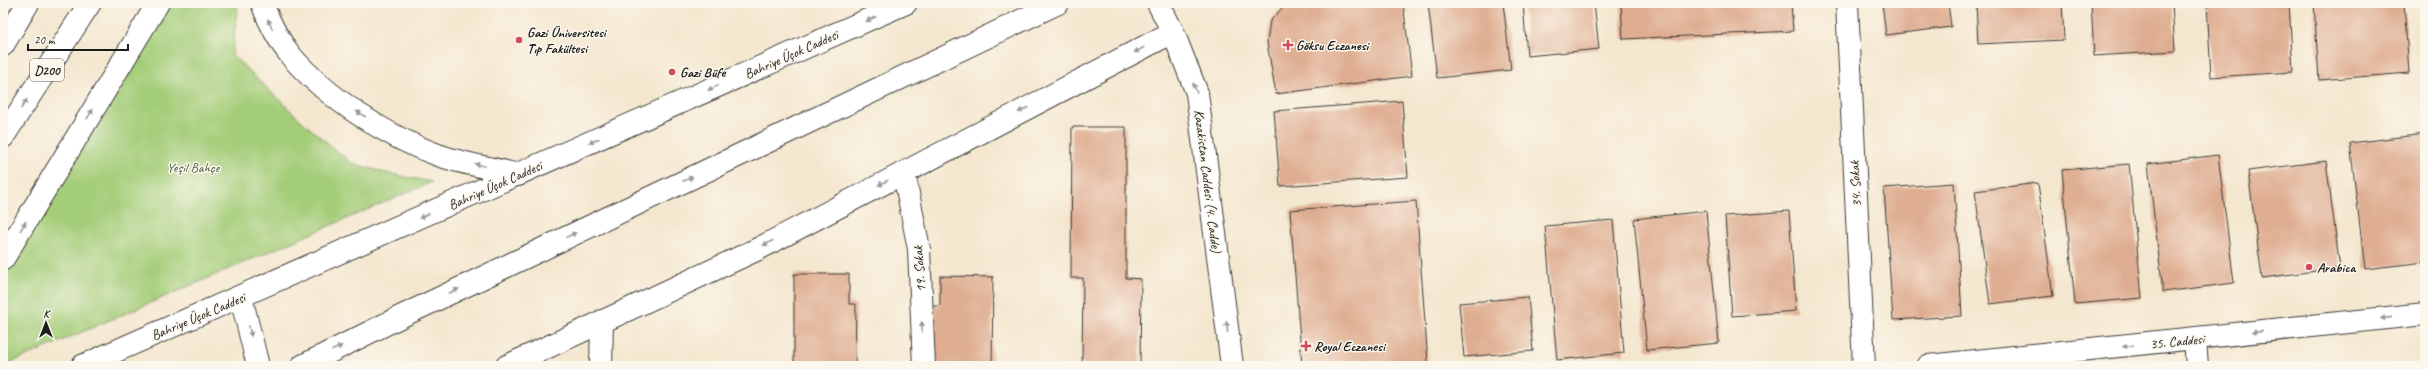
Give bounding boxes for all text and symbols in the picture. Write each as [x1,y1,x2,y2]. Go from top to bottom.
one-way arrow [865,16,876,22]
one-way arrow [267,17,273,29]
place label: Gazi Üniversitesi Tıp Fakültesi [527,24,608,57]
street label: Bahriye Üçok Caddesi [742,25,843,83]
scale bar [28,26,128,52]
text: 20 m [34,32,56,48]
marker: Gazi Üniversitesi Tıp Fakültesi [514,35,524,45]
place label: Göksu Eczanesi [1296,37,1371,54]
marker: Göksu Eczanesi [1283,40,1293,50]
one-way arrow [1133,47,1144,53]
road number: D200 [30,59,64,81]
place label: Gazi Büfe [680,64,726,81]
marker: Gazi Büfe [667,67,677,77]
one-way arrow [1191,81,1197,93]
one-way arrow [708,85,719,91]
one-way arrow [21,98,28,110]
one-way arrow [1018,107,1029,113]
one-way arrow [87,108,94,120]
street label: Kazakistan Caddesi (4. Cadde) [1190,109,1225,255]
one-way arrow [355,111,367,118]
one-way arrow [589,138,600,144]
street label: Bahriye Üçok Caddesi [446,156,547,214]
park label: Yeşil Bahçe [167,159,221,176]
street label: 34. Sokak [1846,160,1865,207]
one-way arrow [474,162,486,168]
one-way arrow [683,176,694,182]
one-way arrow [878,180,889,187]
one-way arrow [419,213,430,219]
one-way arrow [20,220,27,232]
one-way arrow [565,232,577,238]
one-way arrow [762,240,774,247]
street label: 19. Sokak [909,244,930,293]
place label: Arabica [2317,259,2357,276]
marker: Arabica [2304,262,2314,272]
street label: Bahriye Üçok Caddesi [149,288,250,344]
one-way arrow [448,288,459,294]
north arrow [26,303,66,343]
text: K [43,306,51,320]
one-way arrow [2380,315,2392,322]
one-way arrow [919,320,925,333]
one-way arrow [1224,321,1230,333]
one-way arrow [247,325,253,338]
one-way arrow [2251,329,2263,335]
street label: 35. Caddesi [2149,330,2207,353]
place label: Royal Eczanesi [1314,338,1387,355]
marker: Royal Eczanesi [1301,341,1311,351]
one-way arrow [2122,343,2134,349]
one-way arrow [331,345,343,352]

